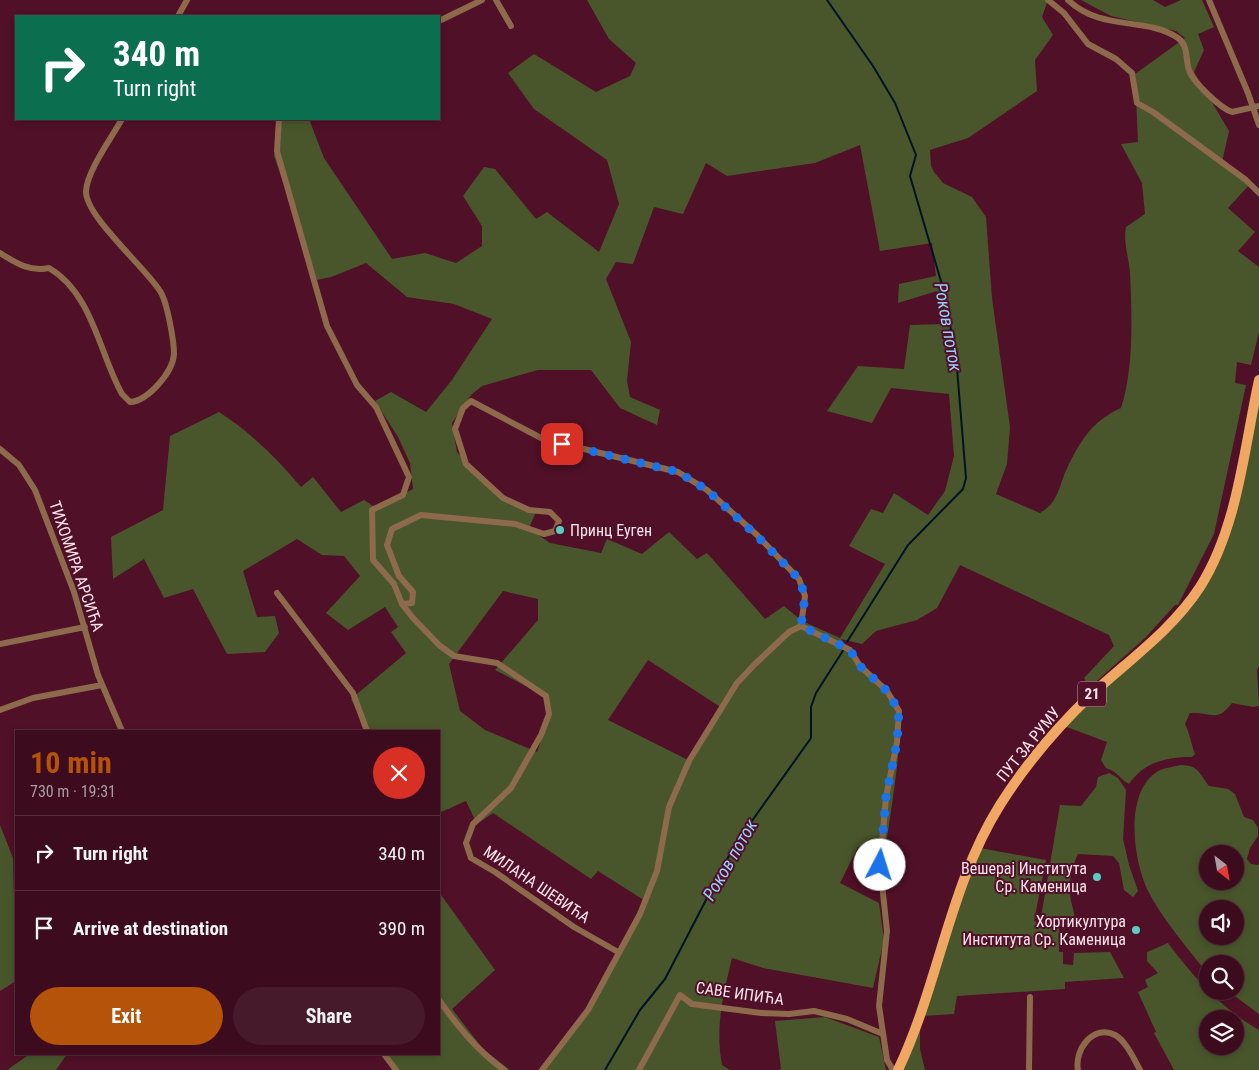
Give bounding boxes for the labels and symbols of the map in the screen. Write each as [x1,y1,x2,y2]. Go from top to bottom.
water label: Роков поток [930,281,967,374]
pin [541,423,583,465]
street label: ТИХОМИРА АРСИЋА [45,498,108,634]
place label: Принц Еуген [570,521,652,540]
marker: Принц Еуген [554,524,566,536]
road number: 21 [1078,682,1106,706]
street label: ПУТ ЗА РУМУ [993,703,1064,785]
water label: Роков поток [698,815,761,904]
position arrow [853,838,905,890]
street label: МИЛАНА ШЕВИЋА [480,842,594,927]
north arrow [1199,845,1244,890]
place label: Вешерај Института Ср. Каменица [961,859,1087,896]
marker: Вешерај Института Ср. Каменица [1091,871,1103,883]
place label: Хортикултура Института Ср. Каменица [962,912,1126,949]
marker: Хортикултура Института Ср. Каменица [1130,924,1142,936]
street label: САВЕ ИПИЋА [695,978,785,1009]

